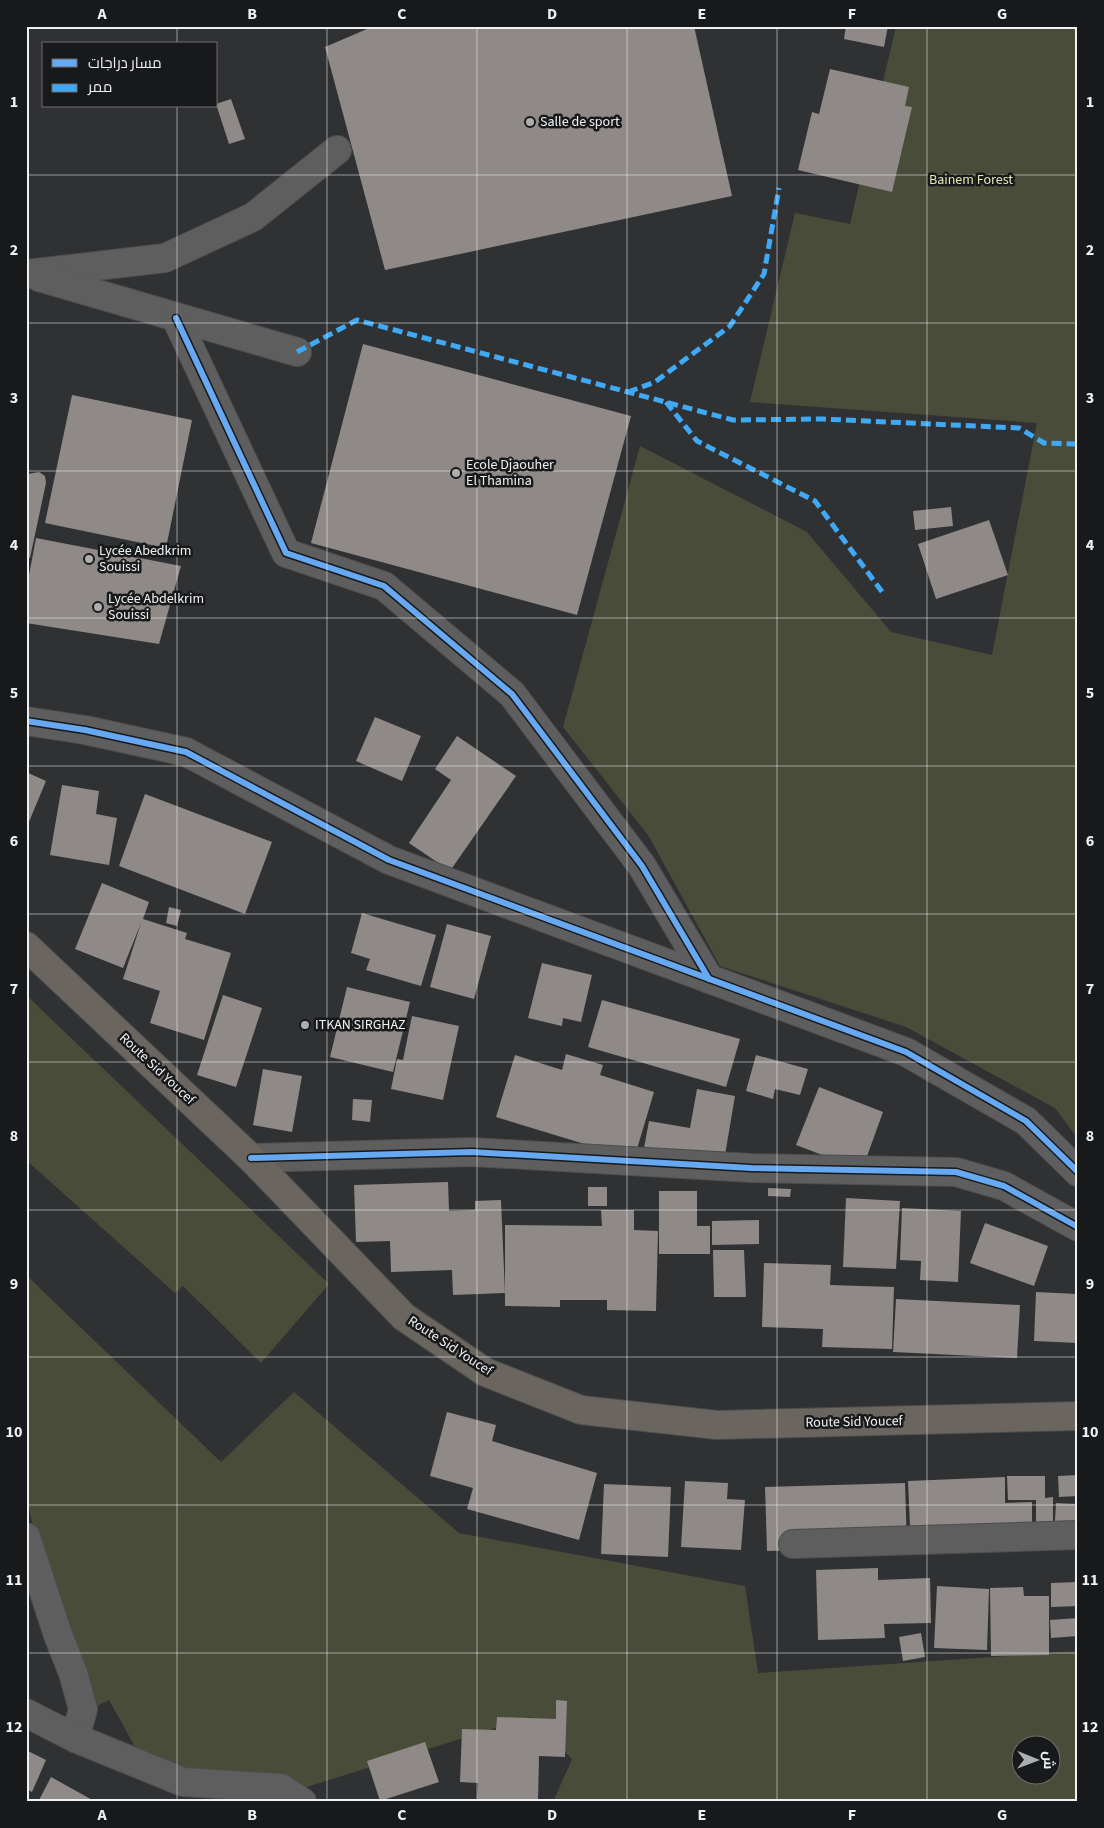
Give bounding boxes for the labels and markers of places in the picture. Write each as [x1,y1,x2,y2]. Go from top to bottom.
place label: Salle de sport [540,112,620,132]
marker: Salle de sport [524,116,536,128]
place label: Ecole Djaouher El Thamina [466,455,554,491]
marker: Ecole Djaouher El Thamina [450,467,462,479]
place label: Lycée Abedkrim Souissi [99,541,191,577]
marker: Lycée Abedkrim Souissi [83,553,95,565]
place label: Lycée Abdelkrim Souissi [108,589,204,625]
marker: Lycée Abdelkrim Souissi [92,601,104,613]
place label: ITKAN SIRGHAZ [315,1015,406,1035]
marker: ITKAN SIRGHAZ [299,1019,311,1031]

